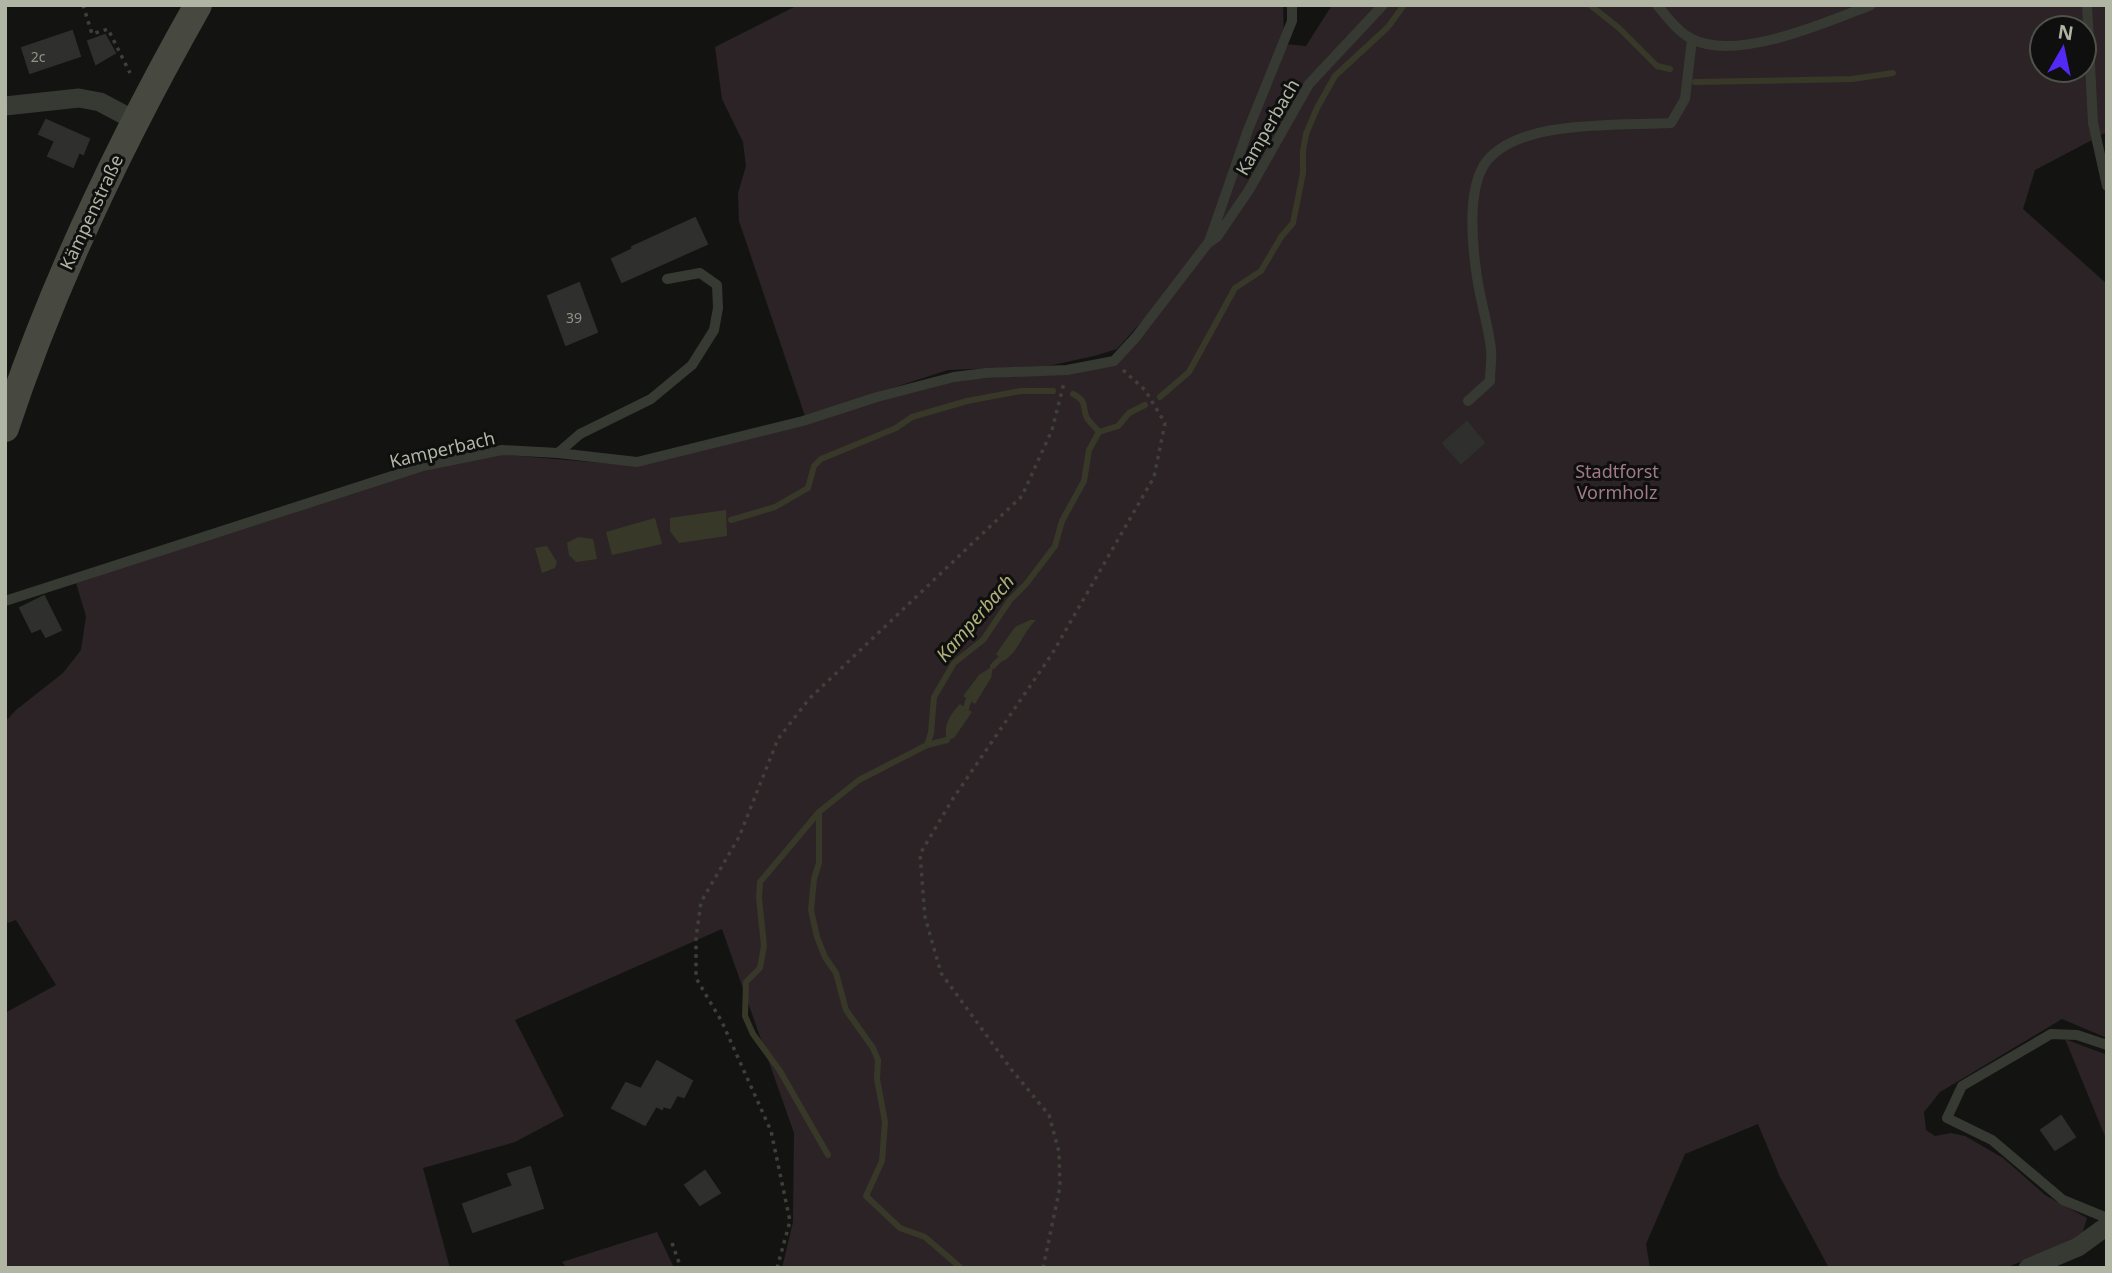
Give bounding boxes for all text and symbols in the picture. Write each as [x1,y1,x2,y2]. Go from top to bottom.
north arrow [2028,14,2098,84]
text: N [2056,18,2075,46]
house number: 2c [31,47,46,66]
street label: Kamperbach [1230,74,1304,180]
street label: Kämpenstraße [54,151,128,273]
house number: 39 [566,308,582,327]
street label: Kamperbach [387,425,497,473]
park label: Stadtforst Vormholz [1575,459,1659,504]
water label: Kamperbach [930,569,1020,667]

